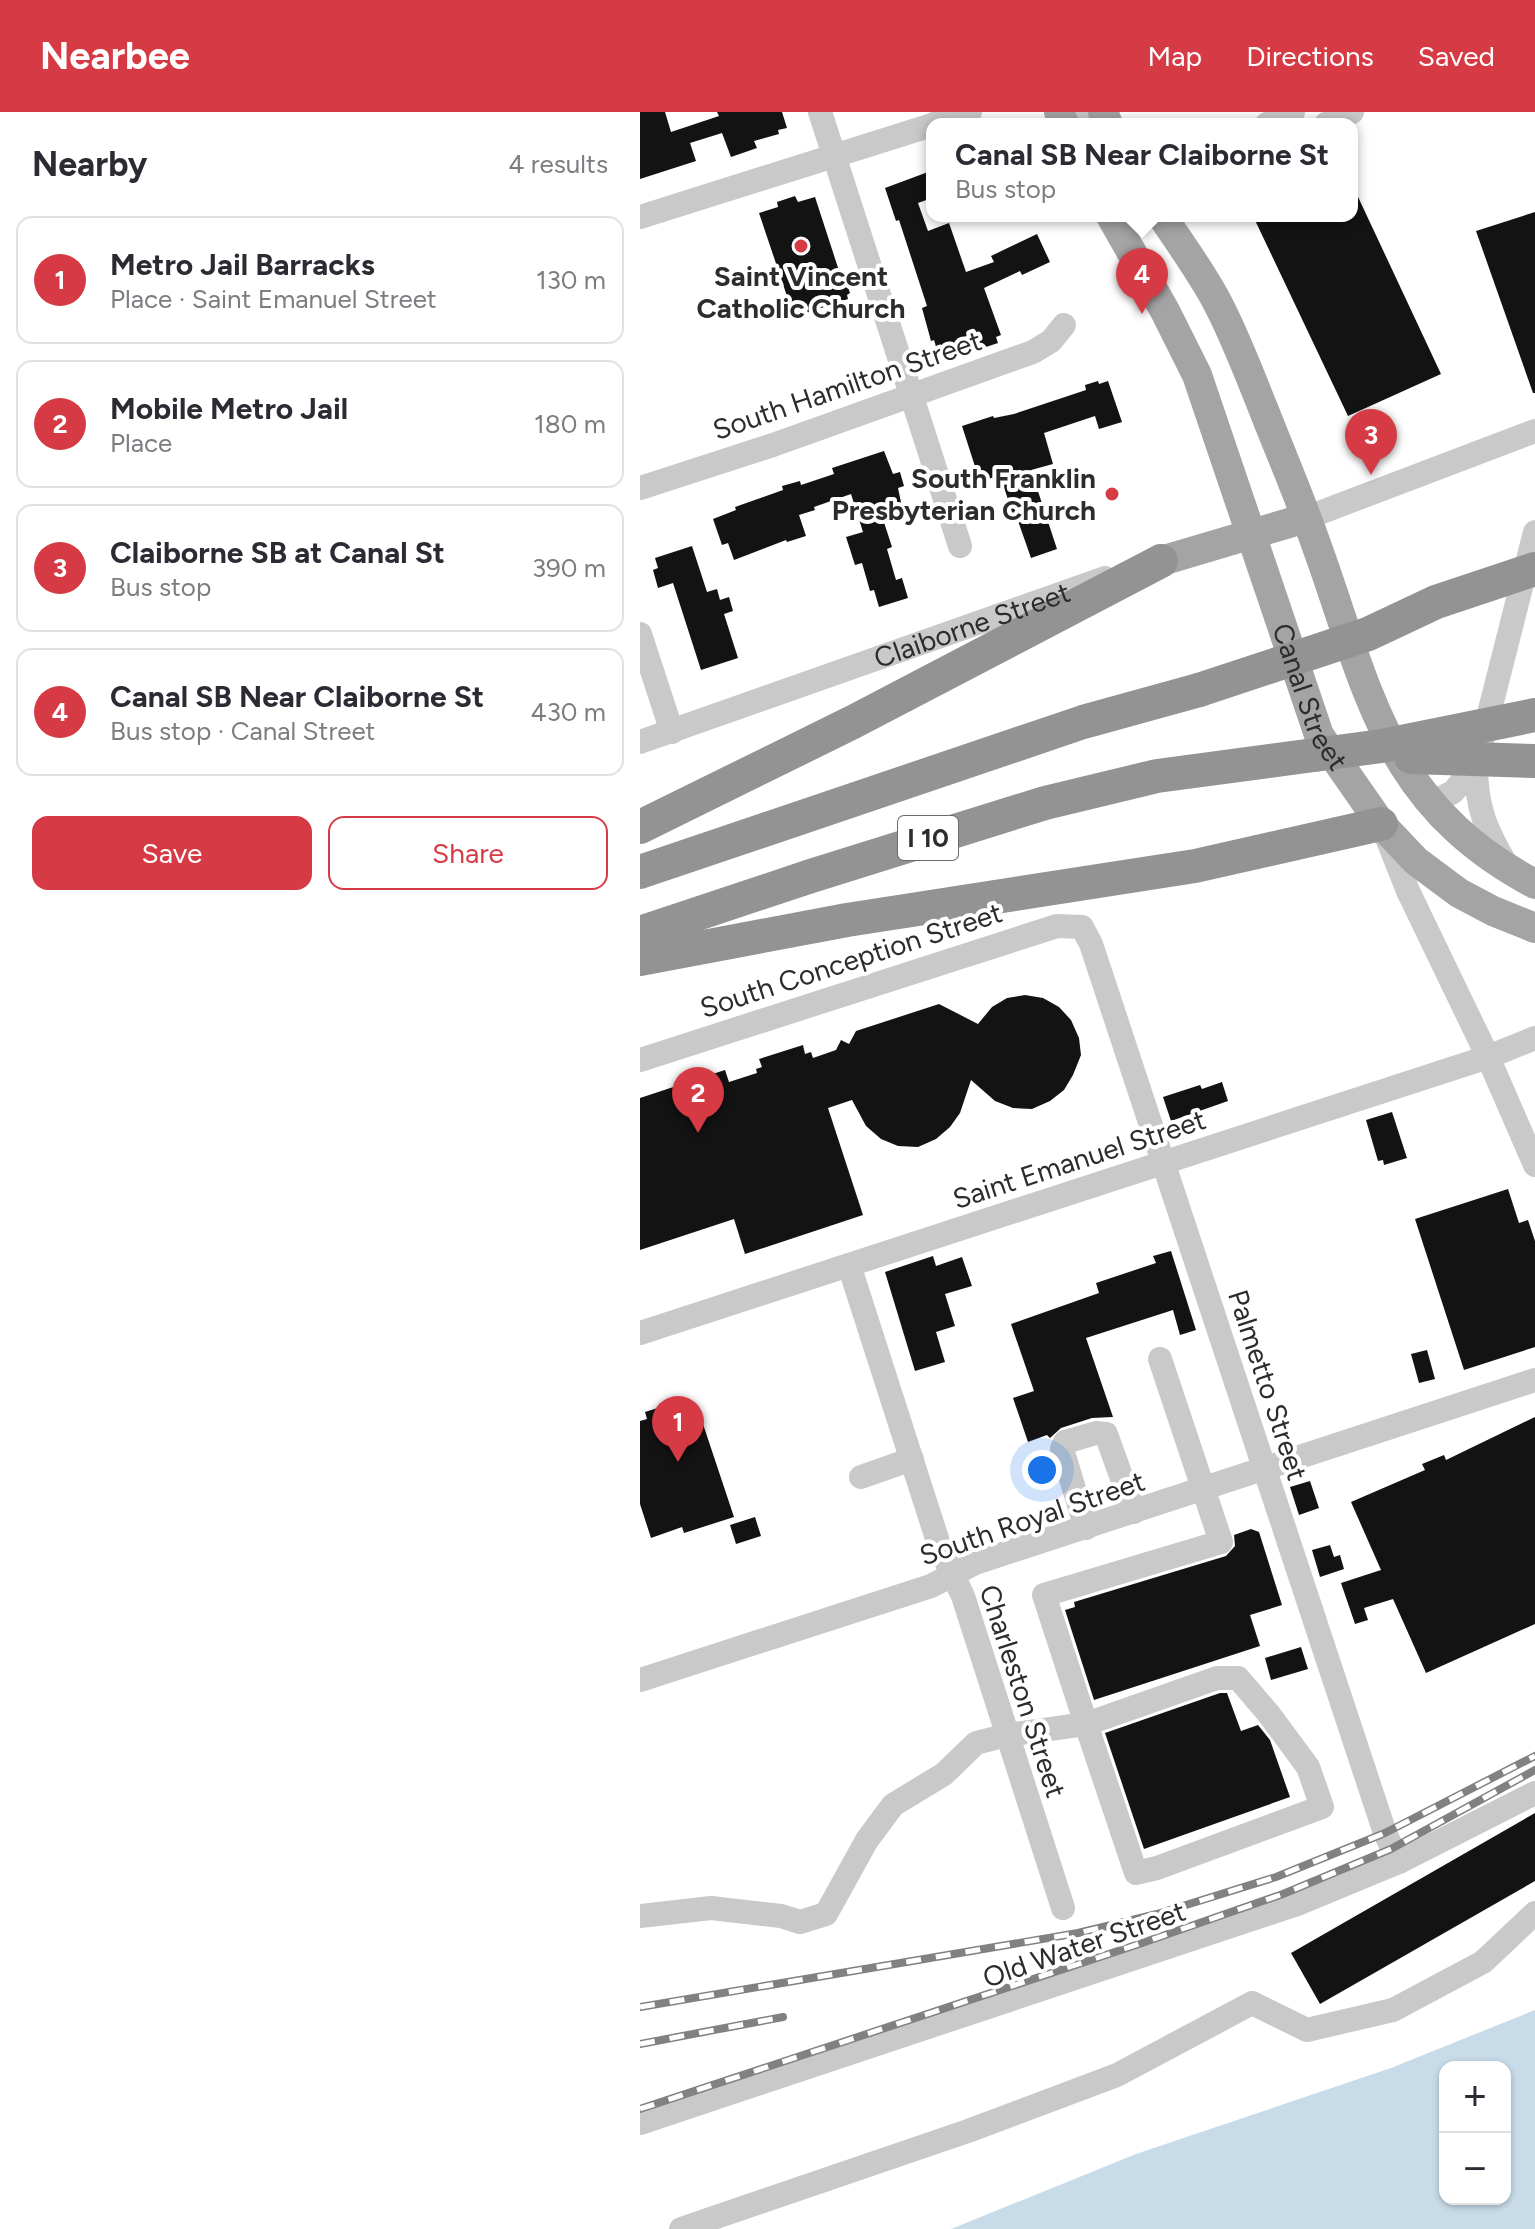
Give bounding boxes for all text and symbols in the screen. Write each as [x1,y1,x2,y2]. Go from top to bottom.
text: Nearbee [40,33,190,79]
text: Map [1148,39,1202,73]
text: Directions [1246,39,1374,73]
text: Saved [1418,39,1495,73]
popup [926,118,1358,222]
text: Canal SB Near Claiborne St [955,136,1329,173]
text: Nearby [32,144,147,185]
text: 4 results [508,148,608,180]
text: Bus stop [955,173,1056,205]
marker: Saint Vincent Catholic Church [792,237,810,255]
text: Metro Jail Barracks [110,246,375,283]
pin: 4 [1116,248,1168,314]
place label: Saint Vincent Catholic Church [697,259,905,325]
text: 1 [55,264,65,296]
text: 130 m [536,264,606,296]
text: Place · Saint Emanuel Street [110,283,437,315]
street label: South Hamilton Street [708,323,986,447]
text: Mobile Metro Jail [110,390,348,427]
text: 2 [52,408,68,440]
text: 180 m [534,408,606,440]
pin: 3 [1345,409,1397,475]
text: Place [110,427,172,459]
place label: South Franklin Presbyterian Church [832,461,1096,527]
marker: South Franklin Presbyterian Church [1103,485,1121,503]
text: Claiborne SB at Canal St [110,534,445,571]
text: 3 [53,552,67,584]
text: 390 m [532,552,606,584]
text: Bus stop [110,571,211,603]
street label: Claiborne Street [869,575,1075,675]
street label: Canal Street [1265,619,1355,777]
text: Canal SB Near Claiborne St [110,678,484,715]
text: 4 [52,696,68,728]
text: 430 m [530,696,606,728]
text: Bus stop · Canal Street [110,715,375,747]
button: Save [32,816,312,890]
button: Share [328,816,608,890]
road number: I 10 [898,816,958,860]
street label: South Conception Street [696,895,1006,1025]
pin: 2 [672,1067,724,1133]
street label: Saint Emanuel Street [948,1102,1210,1216]
street label: Palmetto Street [1221,1286,1315,1484]
pin: 1 [652,1396,704,1462]
your location [1022,1450,1062,1490]
street label: South Royal Street [915,1464,1149,1572]
street label: Charleston Street [973,1580,1073,1802]
street label: Old Water Street [978,1893,1190,1995]
map controls [1439,2061,1511,2205]
button: + [1439,2061,1511,2133]
button: − [1439,2133,1511,2205]

